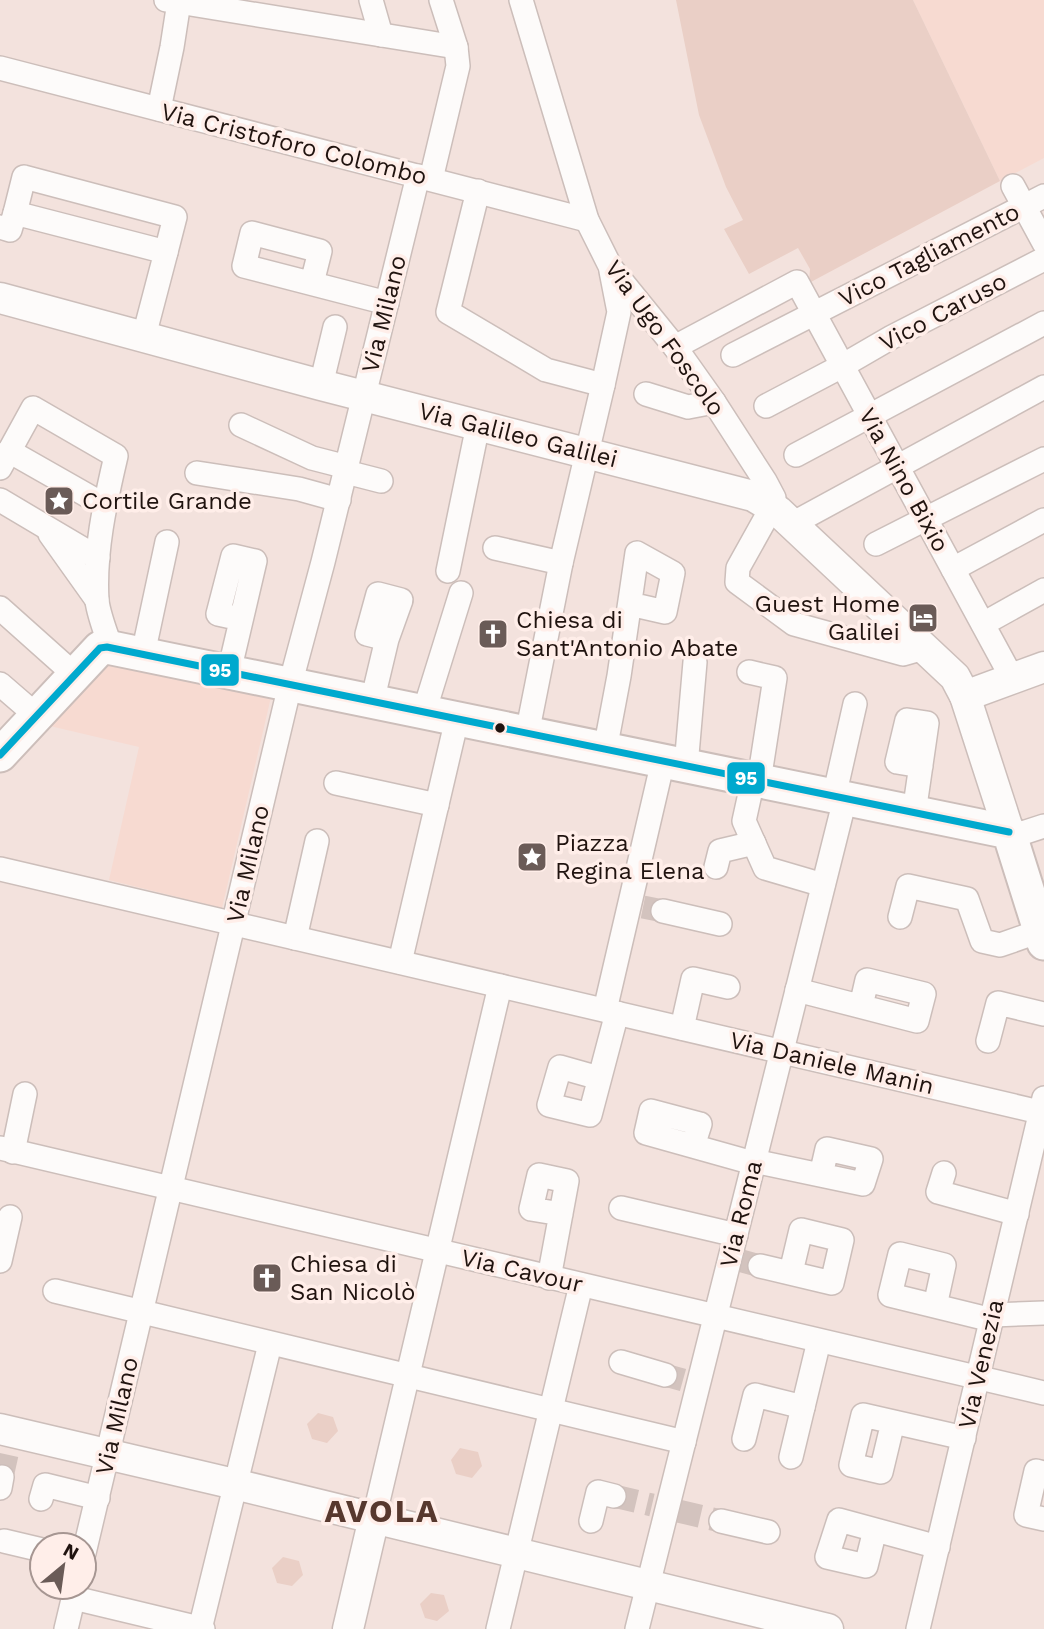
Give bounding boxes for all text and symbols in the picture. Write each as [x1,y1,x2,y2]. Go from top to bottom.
street label: Via Cristoforo Colombo [158,97,430,191]
street label: Vico Tagliamento [834,197,1024,313]
street label: Via Milano [356,252,412,376]
street label: Via Ugo Foscolo [599,255,731,421]
street label: Vico Caruso [875,267,1011,357]
street label: Via Galileo Galilei [416,397,620,473]
street label: Via Nino Bixio [853,403,955,557]
place icon: Cortile Grande [42,484,76,518]
place label: Cortile Grande [82,487,252,515]
place label: Guest Home Galilei [755,590,900,646]
hotel icon: Guest Home Galilei [906,601,940,635]
place label: Chiesa di Sant'Antonio Abate [516,606,738,662]
church icon: Chiesa di Sant'Antonio Abate [476,617,510,651]
line badge: 95 [200,653,240,687]
text: 95 [209,659,231,682]
unlabelled marker [493,721,507,735]
line badge: 95 [726,761,766,795]
text: 95 [735,767,757,790]
street label: Via Milano [221,802,275,926]
place label: Piazza Regina Elena [555,829,705,885]
place icon: Piazza Regina Elena [515,840,549,874]
street label: Via Daniele Manin [727,1026,937,1100]
street label: Via Roma [714,1157,768,1271]
street label: Via Cavour [458,1243,586,1299]
place label: Chiesa di San Nicolò [290,1250,415,1306]
church icon: Chiesa di San Nicolò [250,1261,284,1295]
street label: Via Venezia [952,1296,1010,1432]
street label: Via Milano [90,1354,144,1478]
district label: AVOLA [324,1492,440,1530]
north arrow [28,1531,98,1601]
text: N [59,1538,83,1565]

